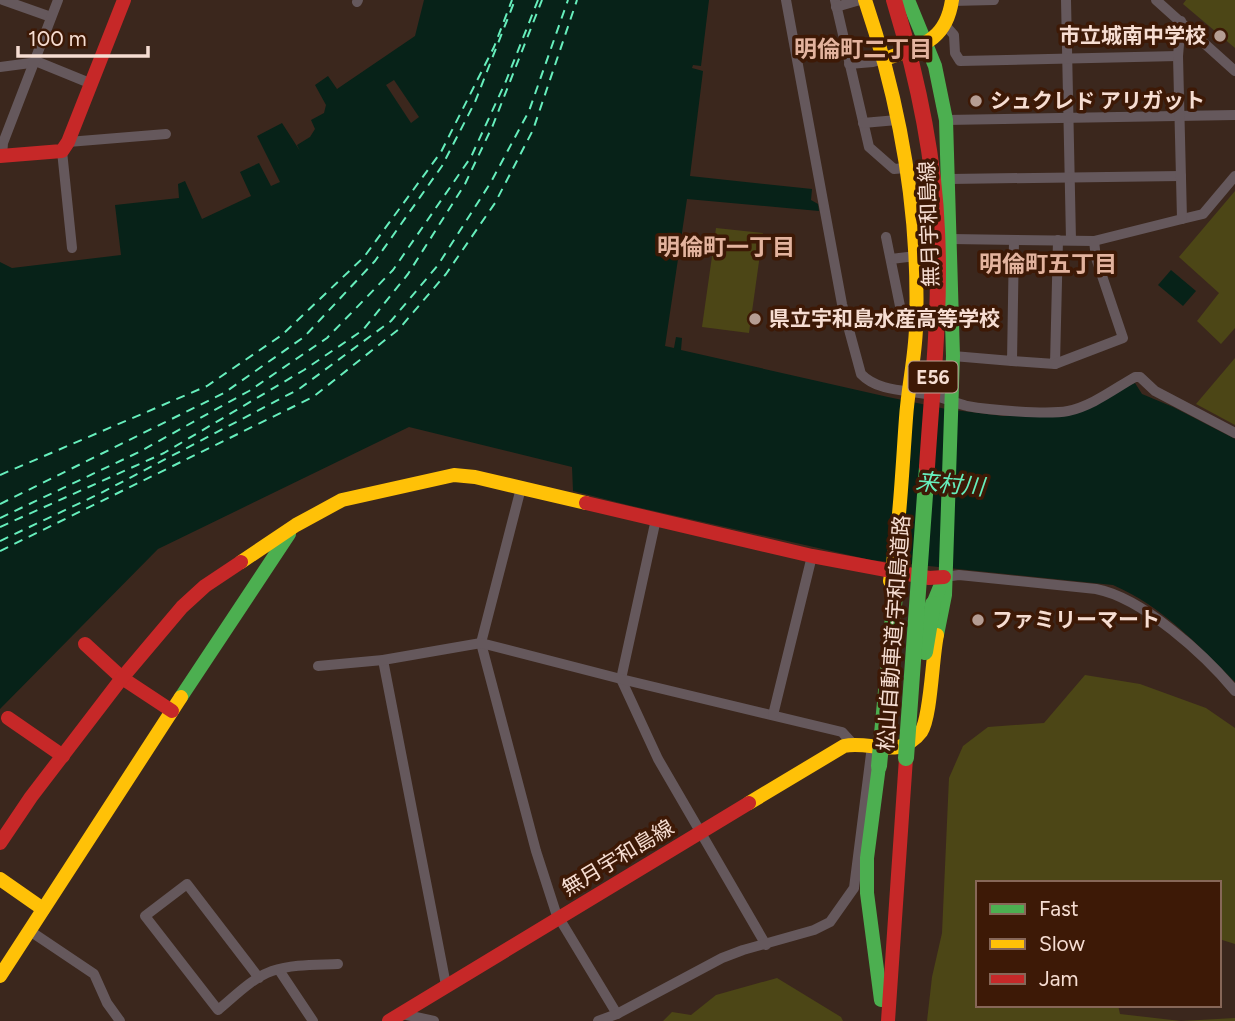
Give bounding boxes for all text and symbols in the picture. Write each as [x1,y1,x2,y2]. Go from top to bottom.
scale bar [18,14,147,58]
place label: 市立城南中学校 [1059,23,1206,48]
text: 100 m [28,26,87,51]
marker: 市立城南中学校 [1212,28,1228,44]
district label: 明倫町二丁目 [794,35,932,63]
place label: シュクレド アリガット [990,88,1205,113]
marker: シュクレド アリガット [968,93,984,109]
street label: 無月宇和島線 [914,161,943,287]
district label: 明倫町一丁目 [657,233,795,261]
district label: 明倫町五丁目 [979,250,1117,278]
place label: 県立宇和島水産高等学校 [769,306,1000,331]
marker: 県立宇和島水産高等学校 [747,311,763,327]
road number: E56 [908,362,958,392]
water label: 来村川 [914,467,989,501]
street label: 松山自動車道;宇和島道路 [873,514,914,752]
place label: ファミリーマート [992,607,1160,632]
marker: ファミリーマート [970,612,986,628]
street label: 無月宇和島線 [557,814,678,901]
legend [976,881,1221,1007]
text: Fast [1039,896,1079,921]
text: Slow [1039,931,1085,956]
text: Jam [1039,966,1078,991]

